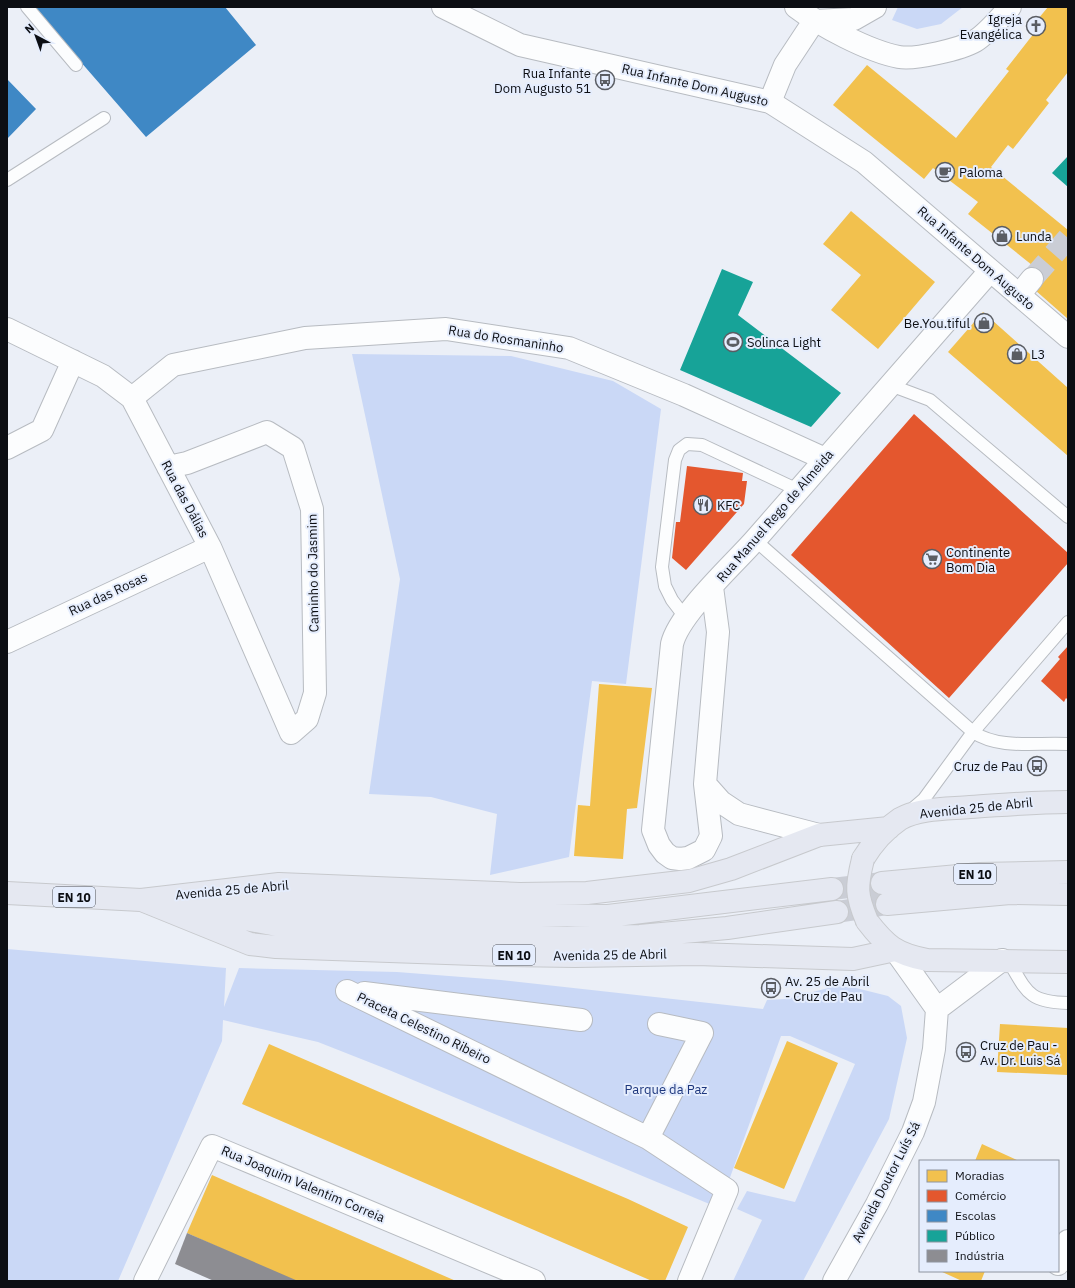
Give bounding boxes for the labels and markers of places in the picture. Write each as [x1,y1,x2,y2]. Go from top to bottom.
place label: Igreja Evangélica [960,11,1022,43]
church icon: Igreja Evangélica [1025,15,1047,37]
place label: Rua Infante Dom Augusto 51 [494,65,591,97]
bus stop icon: Rua Infante Dom Augusto 51 [594,69,616,91]
cafe icon: Paloma [934,161,956,183]
place label: Paloma [959,164,1003,181]
shop icon: Lunda [991,225,1013,247]
place label: Lunda [1016,228,1052,245]
shop icon: Be.You.tiful [973,312,995,334]
place label: Be.You.tiful [904,315,970,332]
sports icon: Solinca Light [722,331,744,353]
place label: Solinca Light [747,334,821,351]
shop icon: L3 [1006,343,1028,365]
place label: L3 [1031,346,1045,363]
restaurant icon: KFC [692,494,714,516]
place label: KFC [717,497,740,514]
place label: Continente Bom Dia [946,544,1010,576]
supermarket icon: Continente Bom Dia [921,548,943,570]
bus stop icon: Cruz de Pau [1026,755,1048,777]
place label: Cruz de Pau [954,758,1023,775]
place label: Av. 25 de Abril - Cruz de Pau [785,973,870,1005]
bus stop icon: Av. 25 de Abril - Cruz de Pau [760,977,782,999]
place label: Cruz de Pau - Av. Dr. Luis Sá [980,1037,1061,1069]
bus stop icon: Cruz de Pau - Av. Dr. Luis Sá [955,1041,977,1063]

